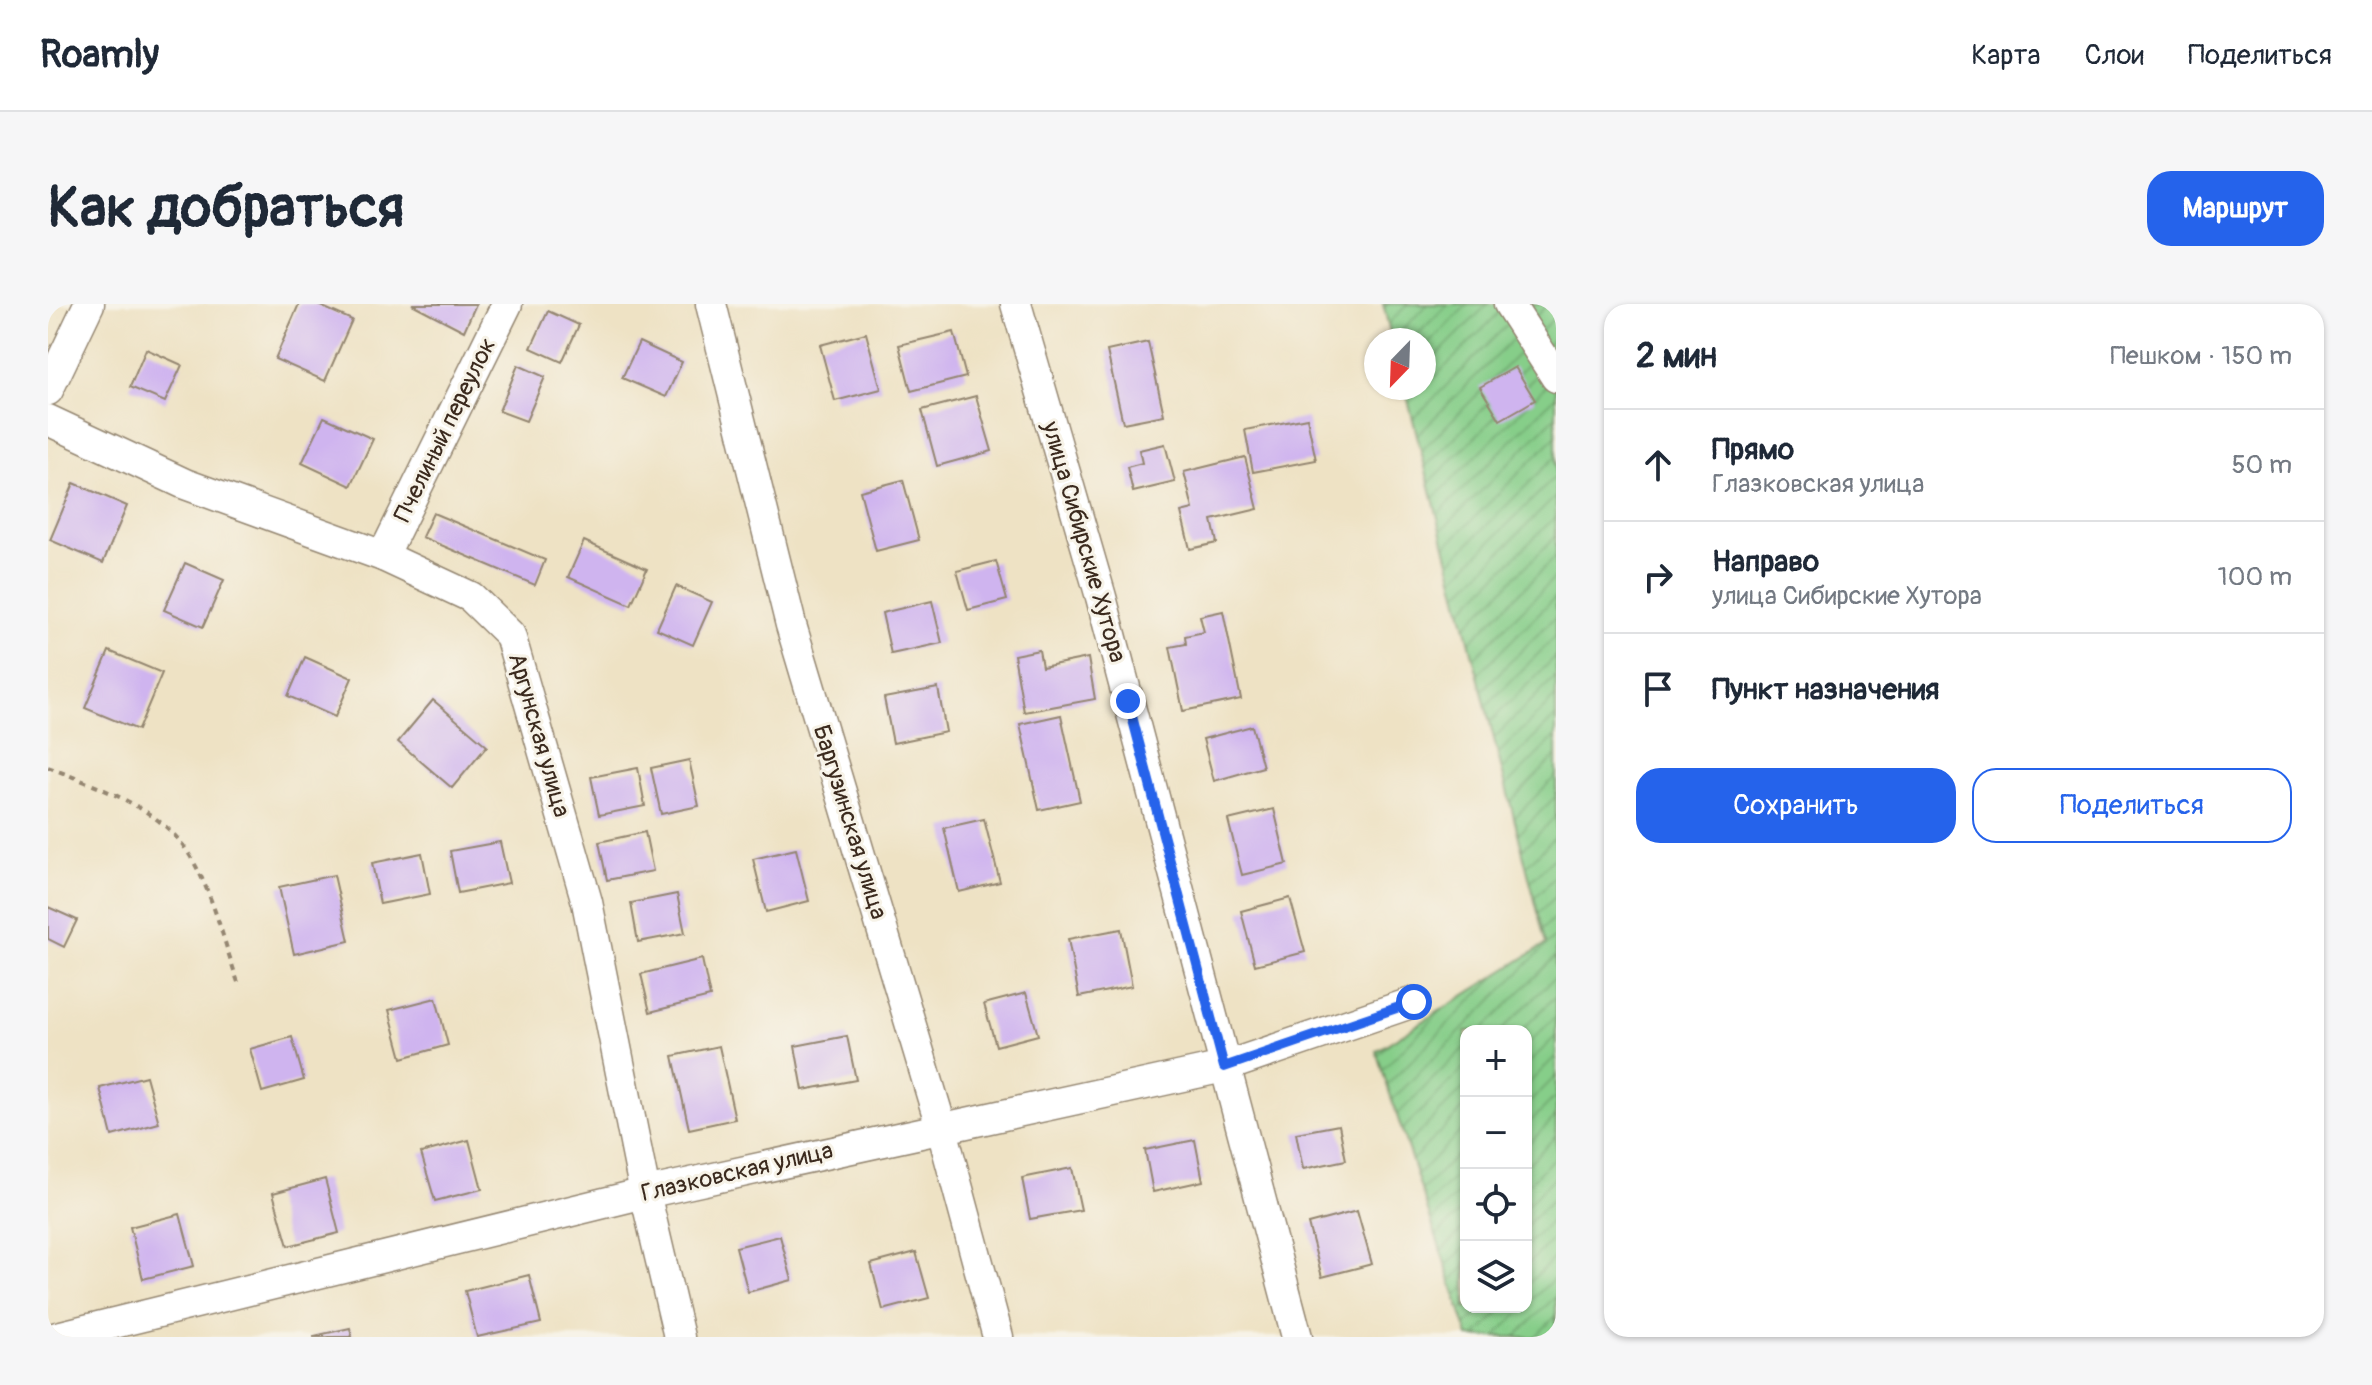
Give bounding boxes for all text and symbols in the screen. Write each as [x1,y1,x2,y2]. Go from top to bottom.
text: Roamly [40,31,159,79]
text: Карта [1971,38,2041,73]
text: Слои [2085,38,2144,73]
text: Поделиться [2188,38,2332,73]
button: Маршрут [2147,171,2324,246]
text: Как добраться [48,174,404,243]
north arrow [1364,328,1436,400]
street label: Пчелиный переулок [388,333,502,527]
text: 2 мин [1636,335,1717,378]
text: Пешком · 150 m [2110,340,2292,372]
street label: улица Сибирские Хутора [1035,417,1132,666]
text: Прямо [1712,431,1794,468]
icon: ahead [1636,443,1680,487]
text: 50 m [2231,449,2292,481]
text: Глазковская улица [1712,468,1924,500]
text: Направо [1712,543,1819,580]
icon: right [1636,555,1680,599]
text: 100 m [2218,561,2292,593]
text: улица Сибирские Хутора [1712,580,1982,612]
street label: Аргунская улица [502,650,576,820]
icon: arrive [1636,667,1680,711]
text: Пункт назначения [1712,671,1939,708]
route end [1110,683,1146,719]
street label: Баргузинская улица [807,721,893,923]
button: Сохранить [1636,768,1956,843]
button: Поделиться [1972,768,2292,843]
route start [1396,984,1432,1020]
map controls [1460,1025,1532,1313]
button: + [1460,1025,1532,1097]
button: − [1460,1097,1532,1169]
street label: Глазковская улица [638,1136,836,1208]
button: locate [1460,1169,1532,1241]
button: layers [1460,1241,1532,1313]

